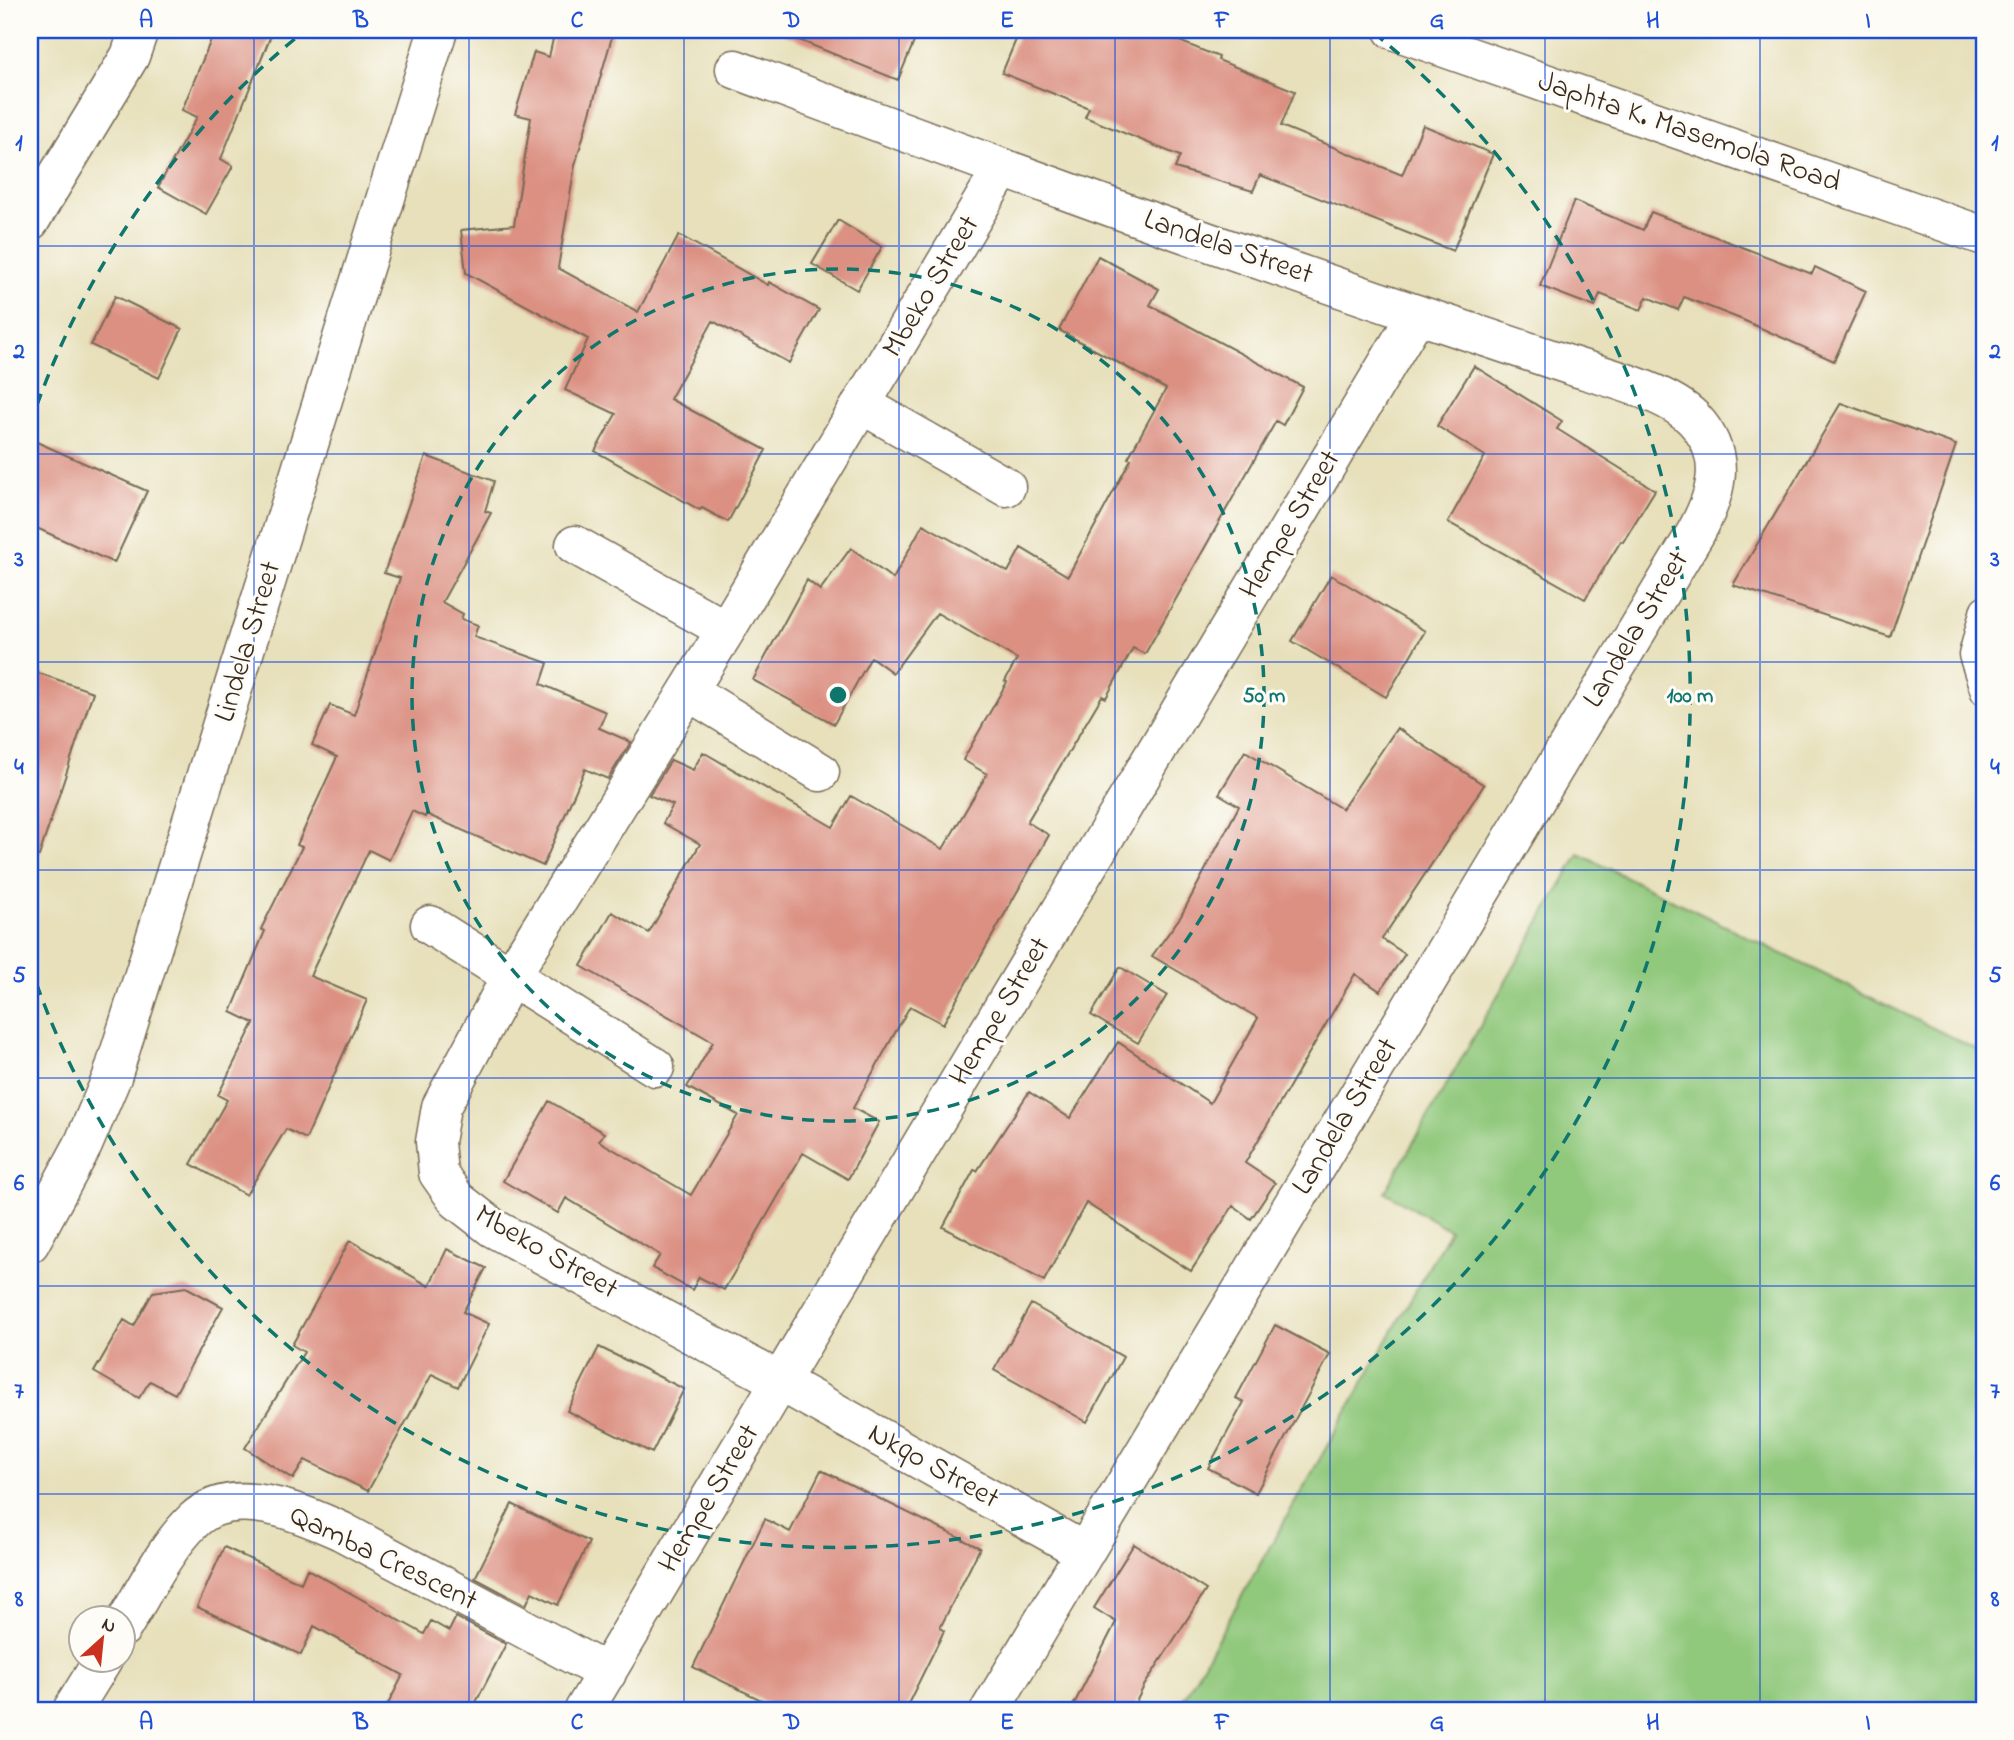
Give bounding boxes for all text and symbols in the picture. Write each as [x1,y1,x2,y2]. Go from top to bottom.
text: A [139,5,153,38]
text: B [352,5,369,38]
text: C [571,5,584,38]
text: D [783,5,800,38]
text: E [1000,5,1014,38]
text: F [1214,5,1230,38]
text: G [1430,5,1444,38]
text: H [1646,5,1660,38]
text: I [1865,5,1871,38]
street label: Japhta K. Masemola Road [1532,61,1846,206]
text: 1 [15,128,23,161]
text: 1 [1991,128,1999,161]
street label: Landela Street [1137,198,1319,298]
street label: Mbeko Street [872,207,992,367]
text: 2 [12,336,25,369]
text: 2 [1988,336,2001,369]
street label: Hempe Street [1229,442,1353,608]
street label: Landela Street [1573,543,1701,717]
text: 3 [13,544,24,577]
text: 3 [1989,544,2000,577]
street label: Lindela Street [204,556,294,728]
text: 50 m [1243,682,1285,712]
text: 100 m [1667,682,1713,712]
centre of rings [826,683,850,707]
text: 4 [14,752,24,785]
text: 4 [1990,752,2000,785]
street label: Hempe Street [939,929,1063,1095]
text: 5 [12,960,26,993]
text: 5 [1988,960,2002,993]
street label: Landela Street [1282,1030,1410,1204]
text: 6 [14,1168,25,1201]
text: 6 [1990,1168,2001,1201]
street label: Mbeko Street [466,1194,626,1312]
text: 7 [14,1376,24,1409]
text: 7 [1990,1376,2000,1409]
street label: Nkqo Street [859,1413,1007,1521]
street label: Hempe Street [648,1416,772,1582]
street label: Qamba Crescent [281,1494,485,1624]
text: 8 [14,1584,24,1617]
text: 8 [1990,1584,2000,1617]
north arrow [66,1604,136,1674]
text: N [97,1611,121,1641]
text: A [139,1707,153,1740]
text: B [352,1707,369,1740]
text: C [571,1707,584,1740]
text: D [783,1707,800,1740]
text: E [1000,1707,1014,1740]
text: F [1214,1707,1230,1740]
text: G [1430,1707,1444,1740]
text: H [1646,1707,1660,1740]
text: I [1865,1707,1871,1740]

